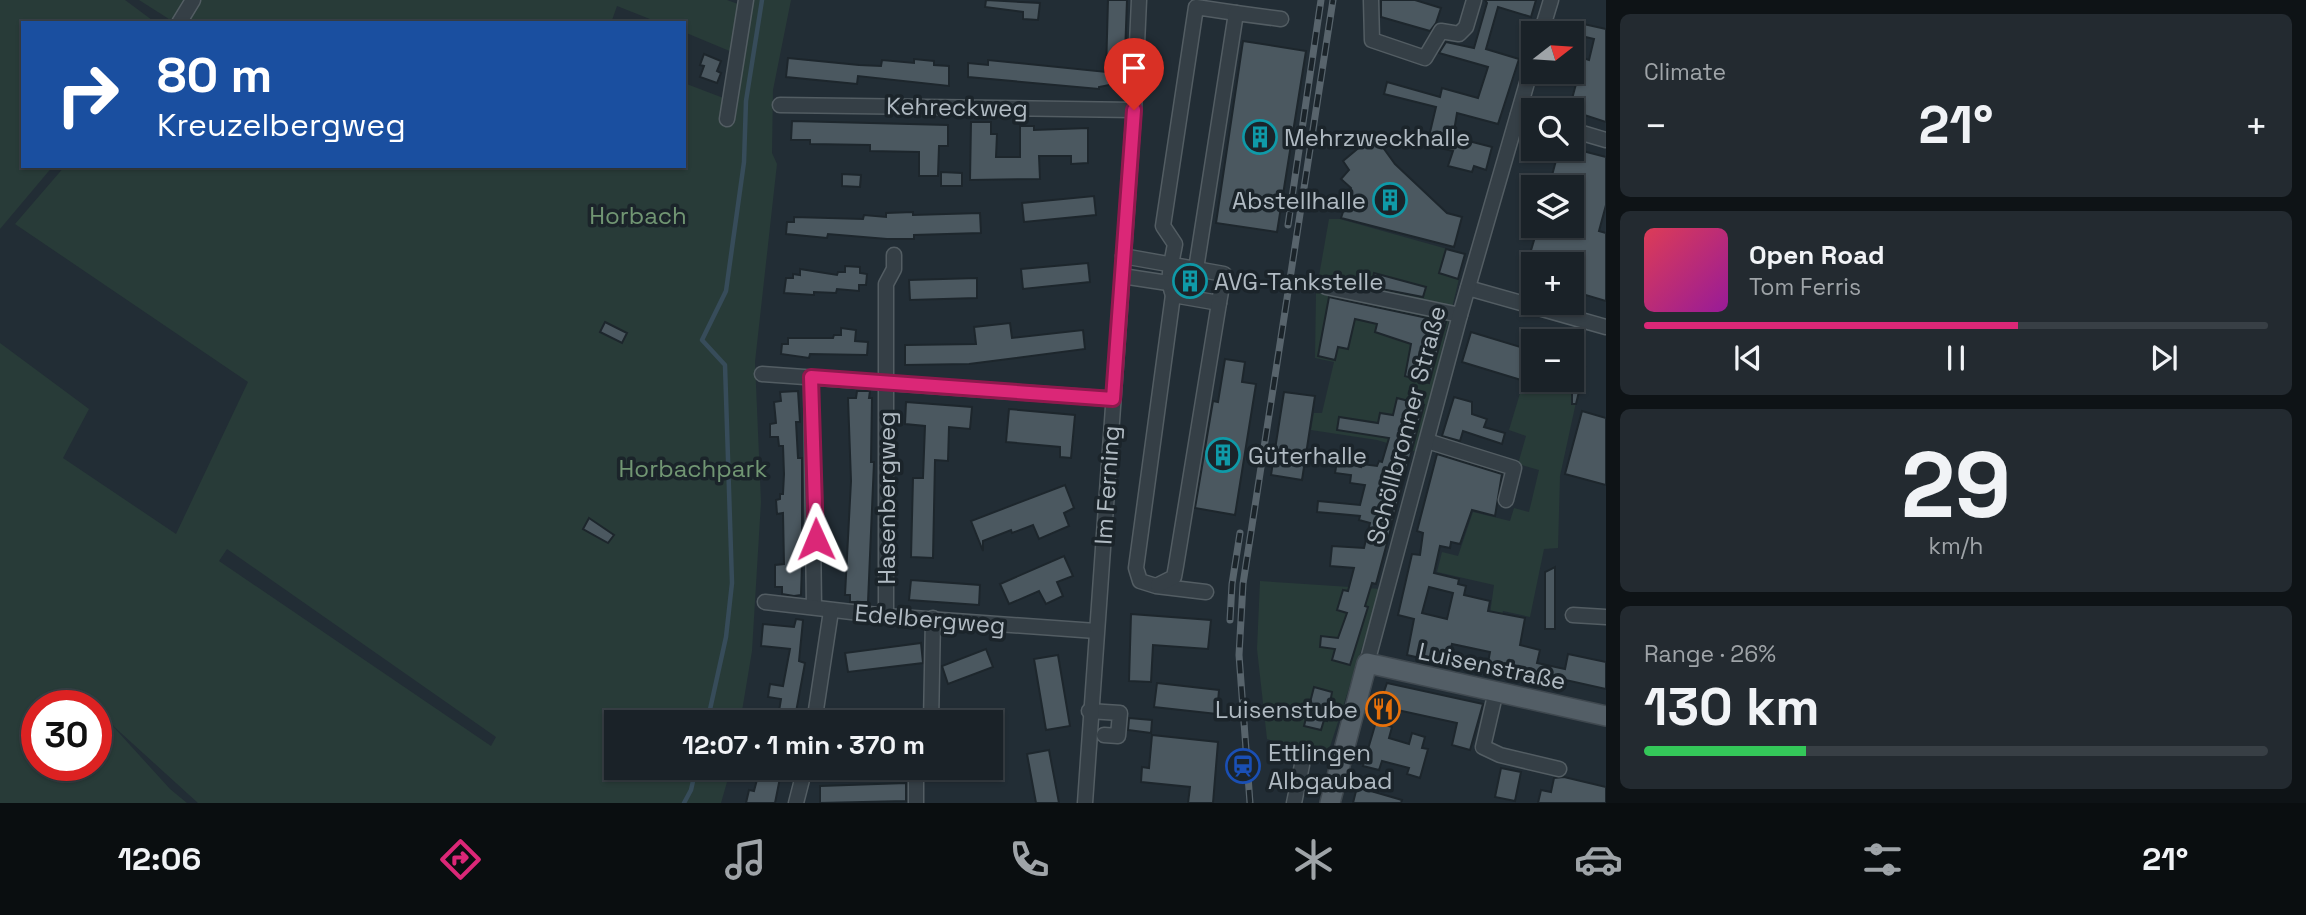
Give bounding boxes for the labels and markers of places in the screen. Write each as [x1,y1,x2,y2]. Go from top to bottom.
pin [1104,38,1164,110]
building icon: Mehrzweckhalle [1241,118,1279,156]
place label: Mehrzweckhalle [1284,122,1470,153]
building icon: Abstellhalle [1371,181,1409,219]
place label: Abstellhalle [1232,185,1366,216]
building icon: AVG-Tankstelle [1171,262,1209,300]
place label: AVG-Tankstelle [1214,266,1383,297]
building icon: Güterhalle [1204,436,1242,474]
place label: Güterhalle [1248,440,1367,471]
restaurant icon: Luisenstube [1364,690,1402,728]
place label: Luisenstube [1215,694,1358,725]
place label: Ettlingen Albgaubad [1268,737,1392,796]
station icon: Ettlingen Albgaubad [1224,747,1262,785]

